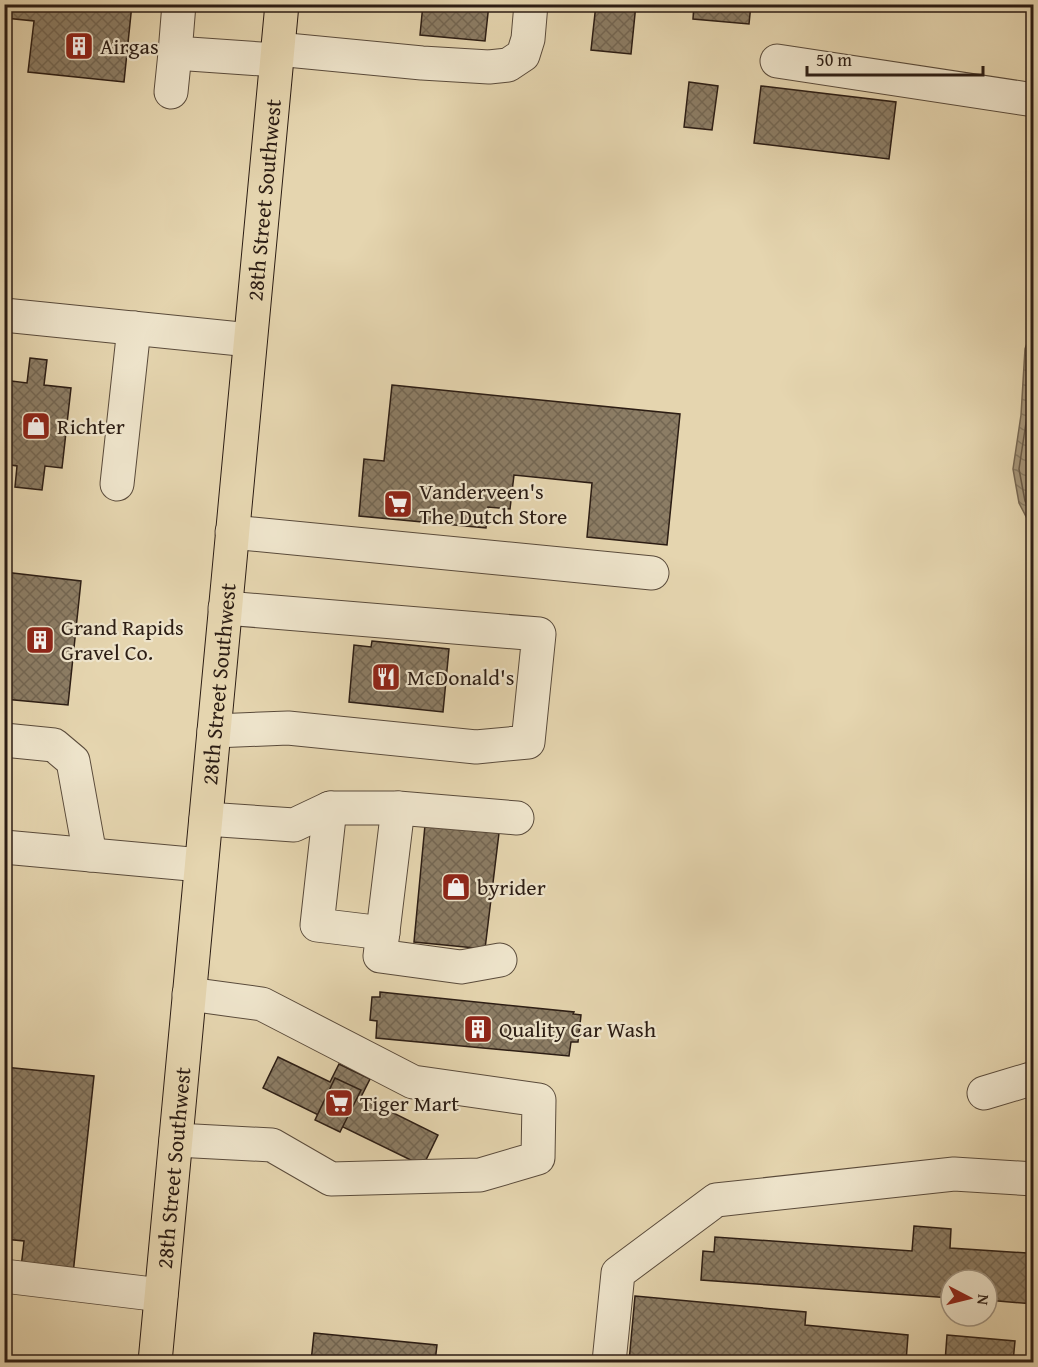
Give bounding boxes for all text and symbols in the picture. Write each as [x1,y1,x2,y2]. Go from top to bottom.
building icon: Airgas [63,30,95,62]
place label: Airgas [100,30,159,62]
scale bar [807,39,982,77]
text: 50 m [816,46,852,73]
street label: 28th Street Southwest [238,97,289,303]
shop icon: Richter [20,410,52,442]
place label: Richter [57,410,125,442]
place label: Vanderveen's The Dutch Store [419,475,567,532]
supermarket icon: Vanderveen's The Dutch Store [382,488,414,520]
street label: 28th Street Southwest [193,581,244,786]
place label: Grand Rapids Gravel Co. [61,611,184,668]
building icon: Grand Rapids Gravel Co. [24,624,56,656]
restaurant icon: McDonald's [370,661,402,693]
place label: McDonald's [407,661,514,693]
shop icon: byrider [440,871,472,903]
place label: byrider [477,871,546,903]
building icon: Quality Car Wash [462,1013,494,1045]
place label: Quality Car Wash [499,1013,657,1045]
street label: 28th Street Southwest [148,1065,199,1270]
supermarket icon: Tiger Mart [323,1087,355,1119]
place label: Tiger Mart [360,1087,459,1119]
north arrow [939,1268,999,1328]
text: N [971,1293,996,1307]

